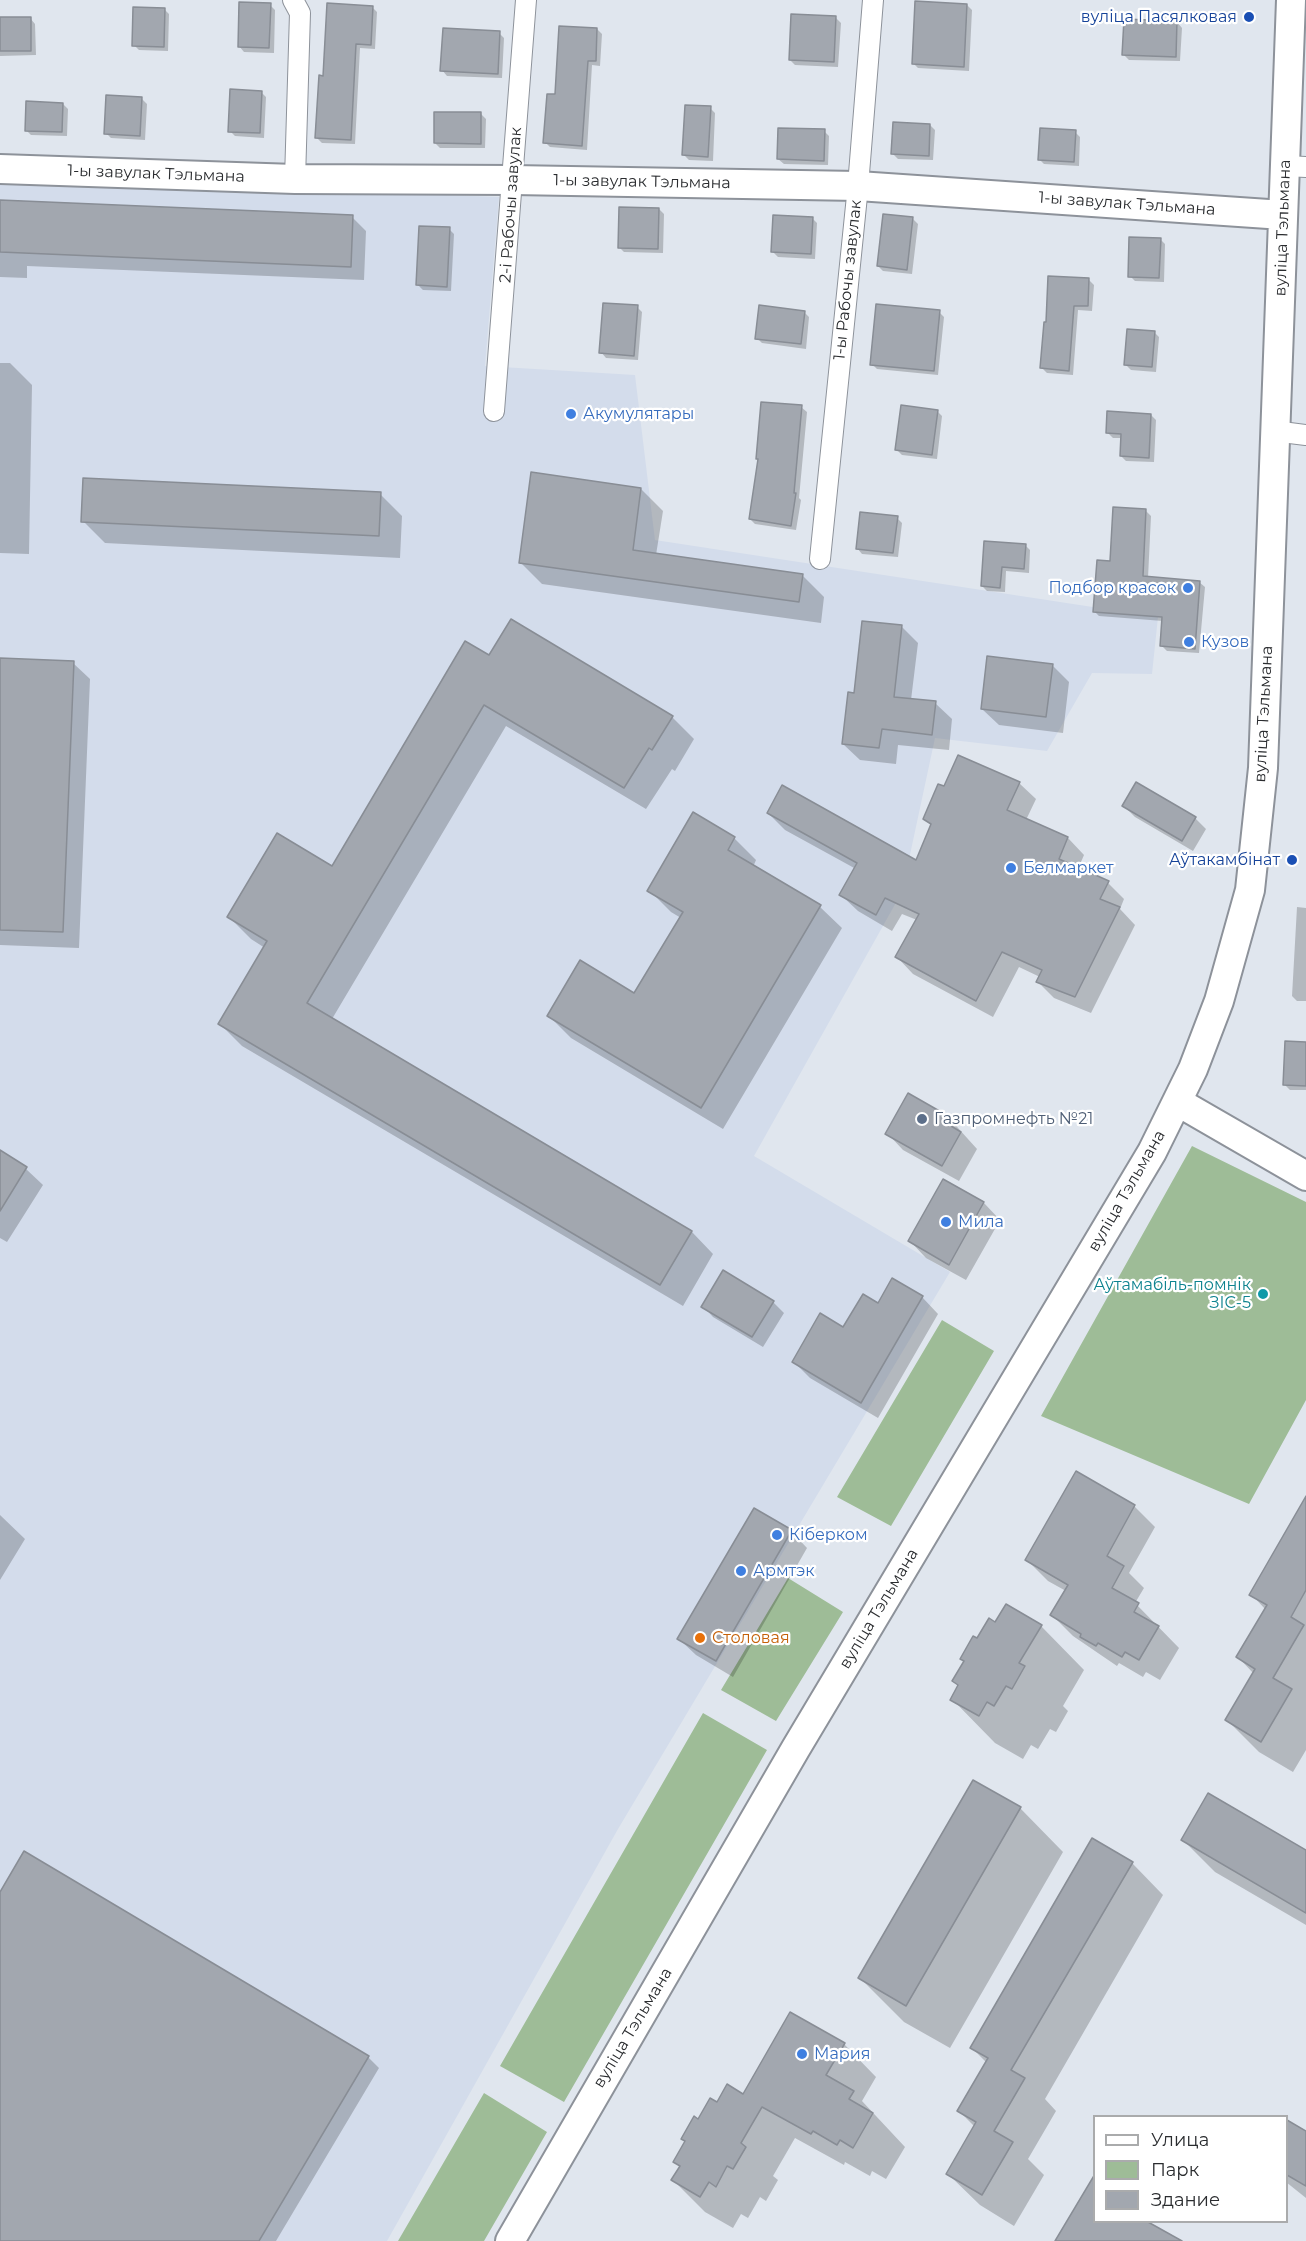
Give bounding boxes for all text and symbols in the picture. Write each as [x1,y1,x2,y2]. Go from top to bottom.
place label: вуліца Пасялковая [1081,7,1237,27]
marker: вуліца Пасялковая [1242,10,1256,24]
street label: 2-і Рабочы завулак [496,127,526,283]
street label: вуліца Тэльмана [1271,159,1295,297]
street label: 1-ы завулак Тэльмана [67,161,245,187]
street label: 1-ы завулак Тэльмана [553,171,731,193]
street label: 1-ы завулак Тэльмана [1038,188,1216,220]
street label: 1-ы Рабочы завулак [830,199,866,361]
place label: Акумулятары [583,404,694,424]
marker: Акумулятары [564,407,578,421]
place label: Подбор красок [1048,578,1176,598]
marker: Подбор красок [1181,581,1195,595]
place label: Кузов [1201,632,1249,652]
marker: Кузов [1182,635,1196,649]
street label: вуліца Тэльмана [1251,645,1277,783]
place label: Аўтакамбінат [1169,850,1280,870]
marker: Аўтакамбінат [1285,853,1299,867]
place label: Белмаркет [1023,858,1113,878]
marker: Белмаркет [1004,861,1018,875]
place label: Газпромнефть №21 [934,1109,1093,1129]
marker: Газпромнефть №21 [915,1112,929,1126]
street label: вуліца Тэльмана [1084,1127,1170,1255]
place label: Мила [958,1212,1004,1232]
marker: Мила [939,1215,953,1229]
place label: Аўтамабіль-помнік ЗІС-5 [1094,1275,1251,1313]
marker: Аўтамабіль-помнік ЗІС-5 [1256,1287,1270,1301]
place label: Кіберком [789,1525,868,1545]
marker: Кіберком [770,1528,784,1542]
street label: вуліца Тэльмана [836,1545,922,1673]
place label: Армтэк [753,1561,815,1581]
marker: Армтэк [734,1564,748,1578]
place label: Столовая [712,1628,790,1648]
marker: Столовая [693,1631,707,1645]
street label: вуліца Тэльмана [590,1964,676,2092]
place label: Мария [814,2044,870,2064]
marker: Мария [795,2047,809,2061]
legend [1093,2115,1288,2223]
text: Улица [1151,2129,1209,2151]
text: Парк [1151,2159,1199,2181]
text: Здание [1151,2189,1220,2211]

